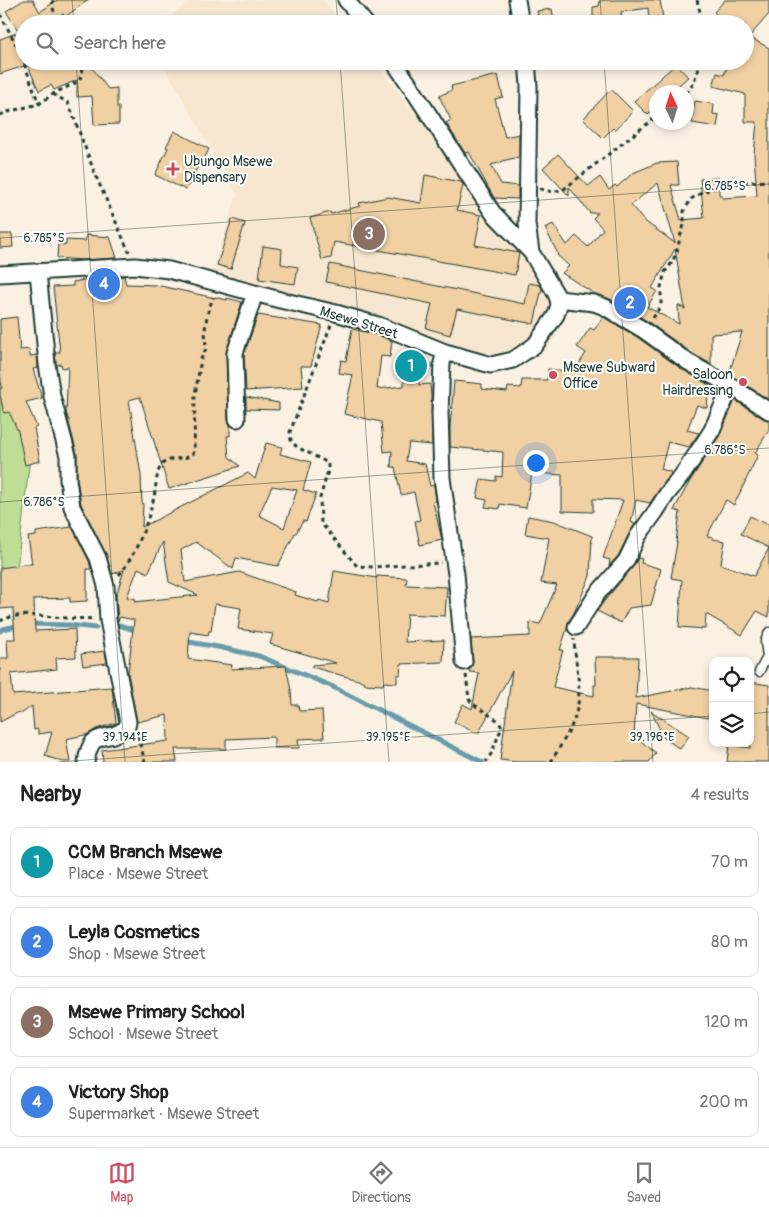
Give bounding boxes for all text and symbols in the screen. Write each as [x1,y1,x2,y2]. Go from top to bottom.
search box [15,15,754,70]
icon: search [33,29,61,57]
text: Search here [73,31,166,55]
north arrow [649,85,694,130]
place label: Ubungo Msewe Dispensary [184,153,272,186]
marker: Ubungo Msewe Dispensary [166,162,180,176]
text: 6.785°S [705,179,745,194]
pin: 3 [353,215,385,253]
text: 6.785°S [24,231,64,246]
pin: 4 [88,265,120,303]
pin: 2 [614,284,646,322]
street label: Msewe Street [318,303,400,342]
pin: 1 [395,347,427,385]
place label: Msewe Subward Office [563,359,655,392]
place label: Saloon Hairdressing [662,366,733,399]
marker: Msewe Subward Office [547,369,559,381]
marker: Saloon Hairdressing [737,376,749,388]
text: 6.786°S [704,443,746,458]
your location [523,450,549,476]
text: 6.786°S [23,495,65,510]
map controls [709,657,754,747]
button: locate [709,657,754,702]
button: layers [709,702,754,747]
text: 39.194°E [103,730,147,745]
text: 39.195°E [366,730,410,745]
text: 39.196°E [630,730,674,745]
text: Nearby [20,781,81,808]
text: 4 results [691,785,749,805]
text: CCM Branch Msewe [68,840,222,864]
text: 1 [34,852,40,872]
text: 70 m [711,852,748,872]
text: Place · Msewe Street [68,864,208,884]
text: Leyla Cosmetics [68,920,200,944]
text: 2 [33,932,41,952]
text: 80 m [711,932,748,952]
text: Shop · Msewe Street [68,944,205,964]
text: Msewe Primary School [68,1000,245,1024]
text: 3 [33,1012,41,1032]
text: 120 m [704,1012,748,1032]
text: School · Msewe Street [68,1024,218,1044]
text: Victory Shop [68,1080,169,1104]
text: 4 [32,1092,42,1112]
text: 200 m [700,1092,748,1112]
text: Supermarket · Msewe Street [68,1104,259,1124]
tab: Map [108,1159,136,1206]
tab: Directions [351,1159,411,1206]
tab: Saved [626,1159,661,1206]

